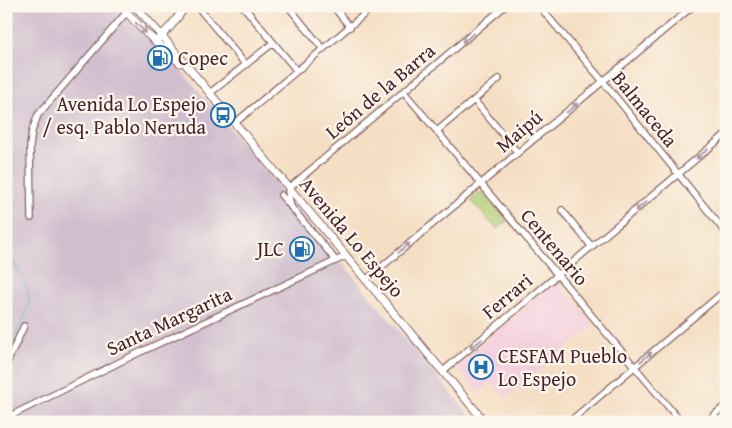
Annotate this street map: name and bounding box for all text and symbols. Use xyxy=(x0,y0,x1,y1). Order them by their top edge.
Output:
one-way arrow xyxy=(134,22,147,34)
one-way arrow xyxy=(462,32,475,43)
street label: León de la Barra xyxy=(318,36,441,145)
place label: Copec xyxy=(178,43,228,72)
fuel station icon: Copec xyxy=(147,45,173,71)
street label: Balmaceda xyxy=(606,64,686,153)
place label: Avenida Lo Espejo / esq. Pablo Neruda xyxy=(43,89,207,141)
bus stop icon: Avenida Lo Espejo / esq. Pablo Neruda xyxy=(210,102,236,128)
street label: Maipú xyxy=(489,102,548,159)
one-way arrow xyxy=(565,102,578,113)
one-way arrow xyxy=(696,149,709,160)
street label: Avenida Lo Espejo xyxy=(293,170,412,303)
one-way arrow xyxy=(635,200,648,211)
street label: Centenario xyxy=(514,202,596,292)
place label: JLC xyxy=(254,234,284,263)
fuel station icon: JLC xyxy=(289,236,315,262)
one-way arrow xyxy=(398,242,411,254)
street label: Ferrari xyxy=(475,266,538,325)
street label: Santa Margarita xyxy=(101,279,237,362)
one-way arrow xyxy=(470,338,483,349)
place label: CESFAM Pueblo Lo Espejo xyxy=(498,341,627,393)
one-way arrow xyxy=(639,351,652,362)
hospital icon: CESFAM Pueblo Lo Espejo xyxy=(468,354,494,380)

